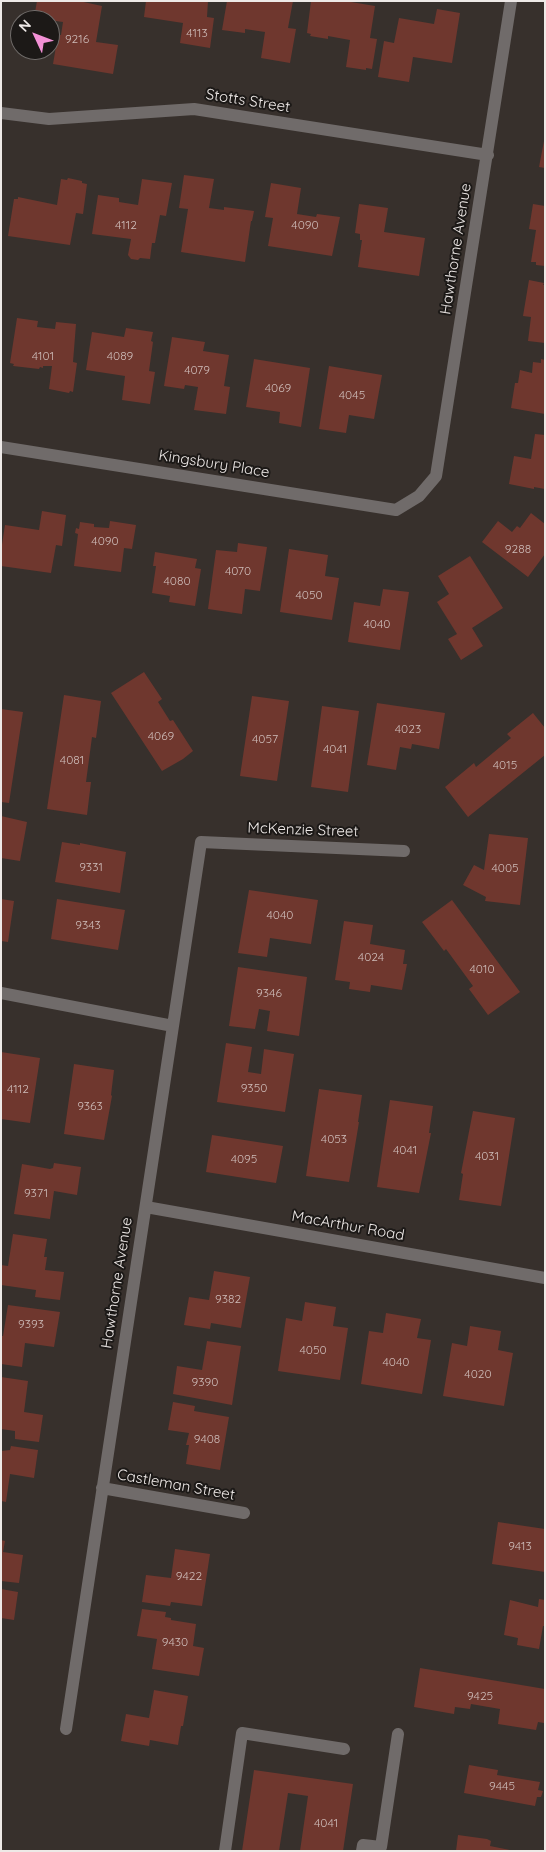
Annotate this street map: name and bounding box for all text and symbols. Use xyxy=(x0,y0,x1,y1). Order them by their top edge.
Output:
north arrow xyxy=(10,10,60,60)
text: N xyxy=(15,16,35,35)
house number: 4113 xyxy=(186,26,208,40)
house number: 9216 xyxy=(65,32,89,46)
street label: Stotts Street xyxy=(205,85,291,117)
street label: Hawthorne Avenue xyxy=(437,182,475,316)
house number: 4112 xyxy=(115,218,137,232)
house number: 4090 xyxy=(291,218,319,232)
house number: 4101 xyxy=(32,349,54,363)
house number: 4089 xyxy=(107,349,133,363)
house number: 4079 xyxy=(184,363,210,377)
house number: 4069 xyxy=(265,381,291,395)
house number: 4045 xyxy=(339,388,365,402)
street label: Kingsbury Place xyxy=(157,446,271,482)
house number: 4090 xyxy=(91,534,119,548)
house number: 9288 xyxy=(505,542,531,556)
house number: 4070 xyxy=(225,564,251,578)
house number: 4080 xyxy=(163,574,191,588)
house number: 4050 xyxy=(295,588,323,602)
house number: 4040 xyxy=(364,617,390,631)
house number: 4023 xyxy=(395,722,421,736)
house number: 4069 xyxy=(148,729,174,743)
house number: 4057 xyxy=(252,732,278,746)
house number: 4041 xyxy=(323,742,347,756)
house number: 4081 xyxy=(60,753,84,767)
house number: 4015 xyxy=(493,758,517,772)
street label: McKenzie Street xyxy=(247,819,359,841)
house number: 9331 xyxy=(79,860,103,874)
house number: 4005 xyxy=(491,861,519,875)
house number: 4040 xyxy=(267,908,293,922)
house number: 9343 xyxy=(75,918,101,932)
house number: 4024 xyxy=(358,950,384,964)
house number: 4010 xyxy=(469,962,495,976)
house number: 9346 xyxy=(256,986,282,1000)
house number: 9350 xyxy=(241,1081,267,1095)
house number: 4112 xyxy=(7,1082,29,1096)
house number: 9363 xyxy=(77,1099,103,1113)
house number: 4053 xyxy=(321,1132,347,1146)
house number: 4041 xyxy=(393,1143,417,1157)
house number: 4031 xyxy=(475,1149,499,1163)
house number: 4095 xyxy=(231,1152,257,1166)
house number: 9371 xyxy=(24,1186,48,1200)
street label: MacArthur Road xyxy=(290,1207,406,1245)
street label: Hawthorne Avenue xyxy=(98,1216,136,1350)
house number: 9382 xyxy=(215,1292,241,1306)
house number: 9393 xyxy=(18,1317,44,1331)
house number: 4050 xyxy=(299,1343,327,1357)
house number: 4040 xyxy=(383,1355,409,1369)
house number: 4020 xyxy=(464,1367,492,1381)
house number: 9390 xyxy=(192,1375,218,1389)
house number: 9408 xyxy=(194,1432,220,1446)
street label: Castleman Street xyxy=(116,1466,236,1504)
house number: 9413 xyxy=(508,1539,532,1553)
house number: 9422 xyxy=(176,1569,202,1583)
house number: 9430 xyxy=(162,1635,188,1649)
house number: 9425 xyxy=(467,1689,493,1703)
house number: 9445 xyxy=(489,1779,515,1793)
house number: 4041 xyxy=(314,1816,338,1830)

